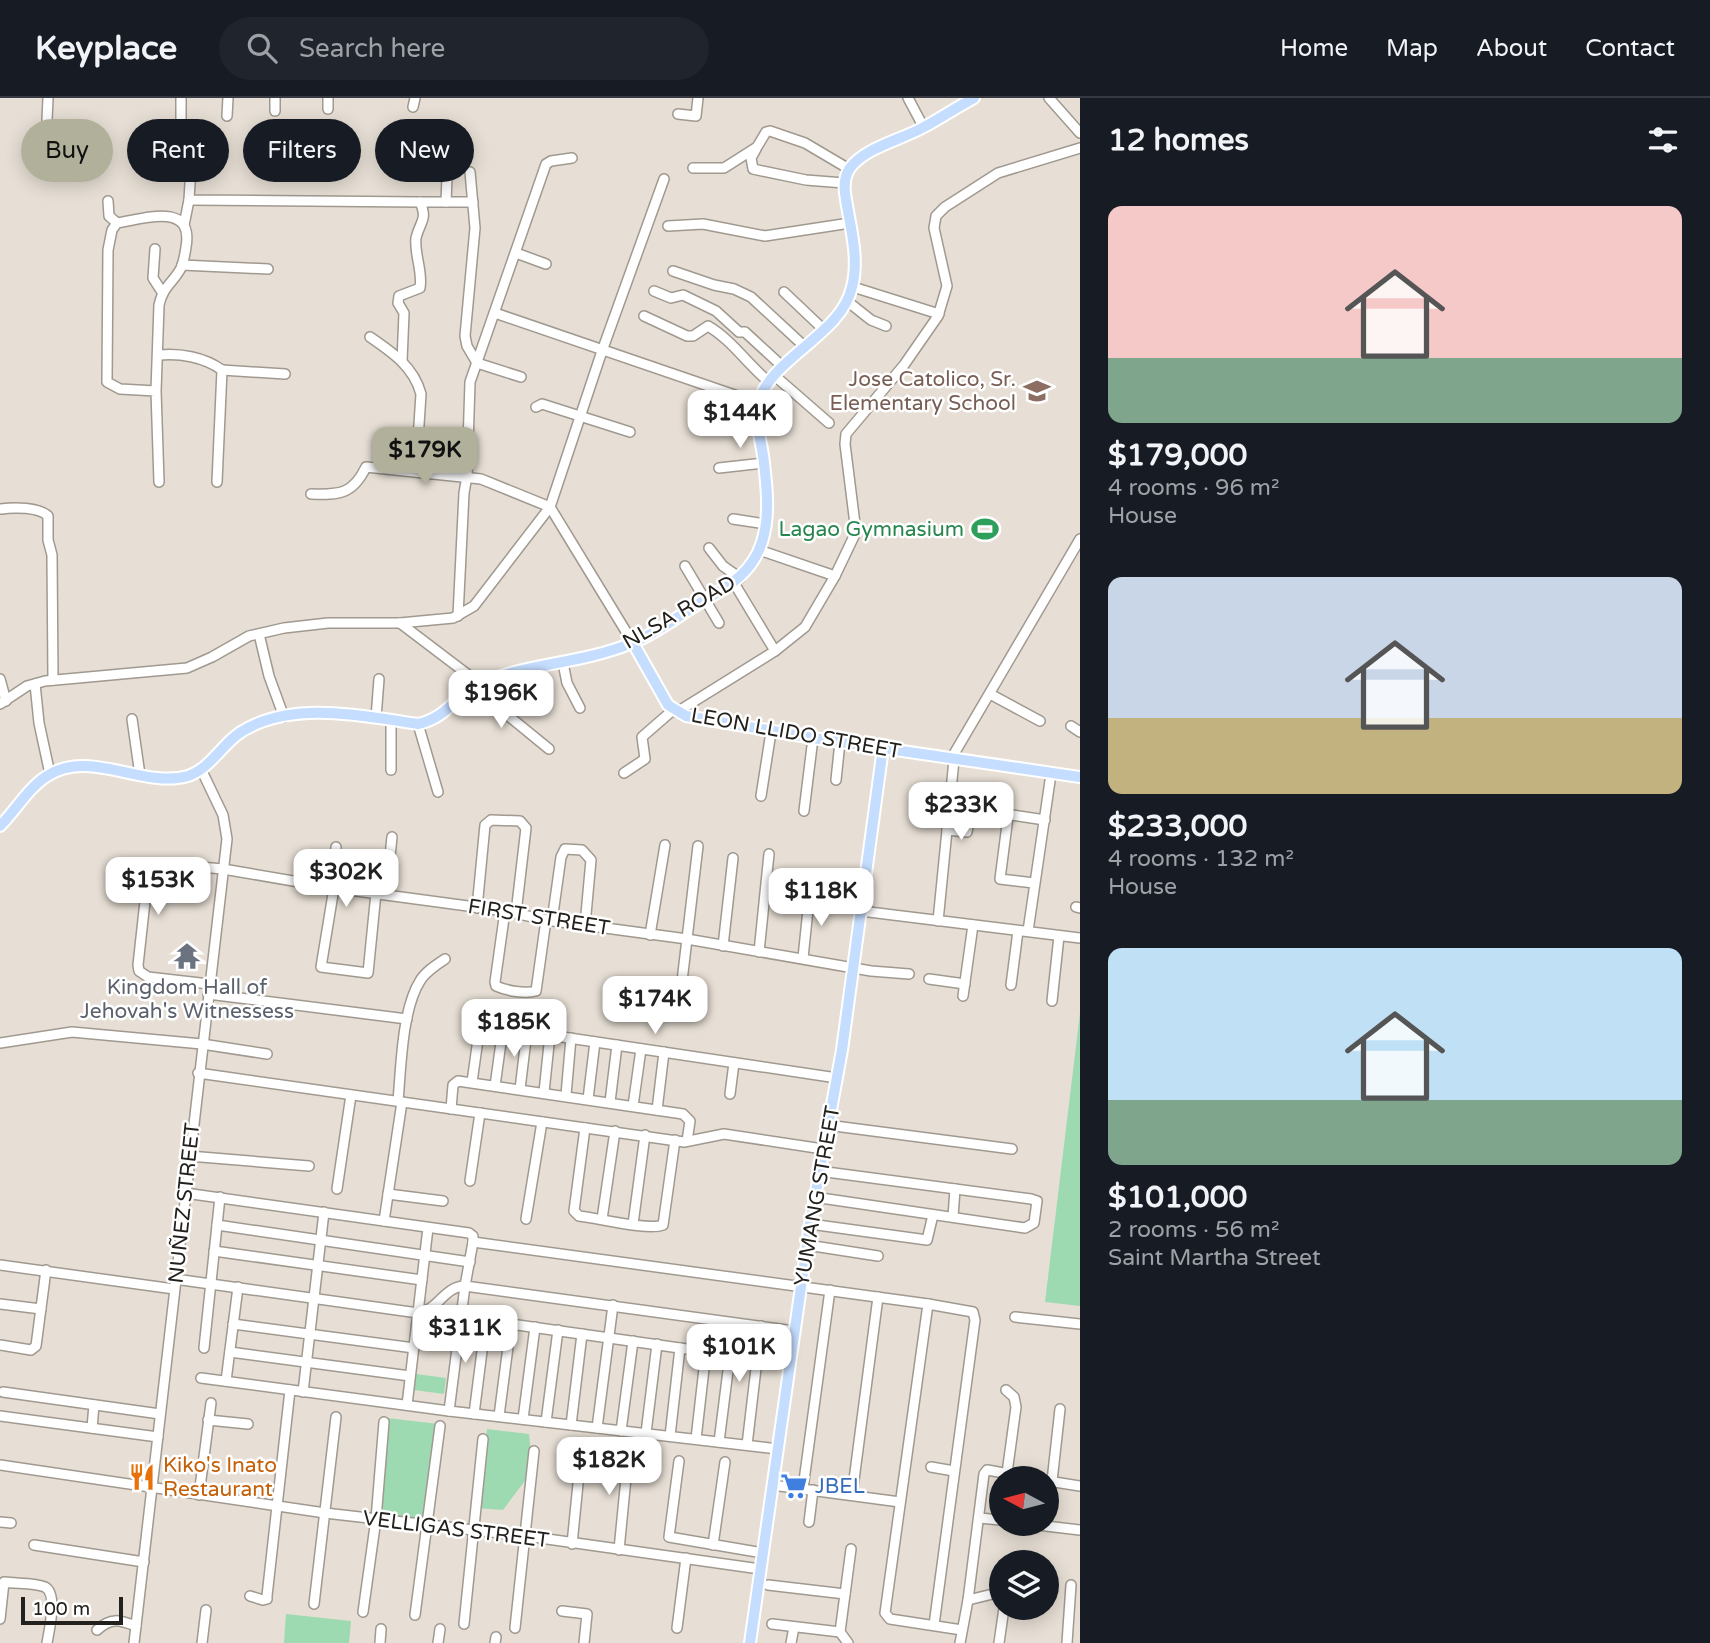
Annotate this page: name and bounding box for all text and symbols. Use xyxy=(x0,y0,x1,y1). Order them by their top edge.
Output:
search box xyxy=(219,17,709,80)
text: Keyplace xyxy=(35,29,177,68)
icon: search xyxy=(243,29,281,67)
text: Search here xyxy=(299,33,445,64)
text: Home xyxy=(1280,34,1348,63)
text: Map xyxy=(1386,34,1438,63)
text: About xyxy=(1476,34,1547,63)
text: Contact xyxy=(1585,34,1675,63)
chip: Buy xyxy=(21,119,113,182)
chip: Rent xyxy=(127,119,229,182)
chip: Filters xyxy=(243,119,361,182)
chip: New xyxy=(375,119,474,182)
icon: filters xyxy=(1644,121,1682,159)
text: 12 homes xyxy=(1108,122,1249,159)
icon: home xyxy=(1332,251,1458,377)
place label: Jose Catolico, Sr. Elementary School xyxy=(829,367,1016,416)
school or university icon: Jose Catolico, Sr. Elementary School xyxy=(1022,376,1052,406)
pin: $144K xyxy=(691,390,789,450)
text: $144K xyxy=(704,399,776,427)
pin: $179K xyxy=(376,428,474,487)
text: $179K xyxy=(389,436,461,464)
text: $179,000 xyxy=(1108,437,1247,474)
text: 4 rooms · 96 m² xyxy=(1108,474,1279,502)
text: House xyxy=(1108,502,1177,530)
sports icon: Lagao Gymnasium xyxy=(970,514,1000,544)
place label: Lagao Gymnasium xyxy=(778,517,964,542)
street label: NLSA ROAD xyxy=(618,570,740,655)
icon: home xyxy=(1332,622,1458,748)
pin: $196K xyxy=(452,670,550,730)
text: $196K xyxy=(465,679,537,707)
street label: LEON LLIDO STREET xyxy=(689,703,903,764)
pin: $233K xyxy=(912,782,1010,842)
text: $233K xyxy=(925,791,997,819)
text: $233,000 xyxy=(1108,808,1247,845)
text: 4 rooms · 132 m² xyxy=(1108,845,1294,873)
pin: $302K xyxy=(297,850,395,909)
pin: $153K xyxy=(109,858,207,917)
text: $302K xyxy=(310,858,382,886)
text: $153K xyxy=(122,866,194,894)
pin: $118K xyxy=(772,868,870,928)
text: House xyxy=(1108,873,1177,901)
text: $118K xyxy=(785,877,857,905)
street label: FIRST STREET xyxy=(466,894,612,941)
temple icon: Kingdom Hall of Jehovah's Witnessess xyxy=(172,941,202,971)
place label: Kingdom Hall of Jehovah's Witnessess xyxy=(80,975,294,1024)
pin: $174K xyxy=(606,976,704,1036)
text: $174K xyxy=(619,985,691,1013)
icon: home xyxy=(1332,993,1458,1119)
pin: $185K xyxy=(465,1000,563,1059)
text: $185K xyxy=(478,1008,550,1036)
street label: YUMANG STREET xyxy=(789,1104,846,1288)
street label: NUÑEZ STREET xyxy=(164,1121,205,1285)
text: $101,000 xyxy=(1108,1179,1247,1216)
text: 2 rooms · 56 m² xyxy=(1108,1216,1279,1244)
text: Saint Martha Street xyxy=(1108,1244,1321,1272)
pin: $311K xyxy=(416,1306,514,1365)
text: $311K xyxy=(429,1314,501,1342)
pin: $101K xyxy=(690,1324,788,1384)
text: $101K xyxy=(703,1333,775,1361)
pin: $182K xyxy=(560,1438,658,1497)
text: $182K xyxy=(573,1446,645,1474)
place label: Kiko's Inato Restaurant xyxy=(163,1453,277,1502)
restaurant icon: Kiko's Inato Restaurant xyxy=(127,1462,157,1492)
north arrow xyxy=(989,1466,1059,1536)
map controls xyxy=(989,1466,1059,1620)
supermarket icon: JBEL xyxy=(779,1471,809,1501)
place label: JBEL xyxy=(815,1474,865,1499)
street label: VELLIGAS STREET xyxy=(361,1506,551,1553)
button: layers xyxy=(989,1550,1059,1620)
scale bar xyxy=(21,1594,122,1626)
text: 100 m xyxy=(32,1598,90,1620)

